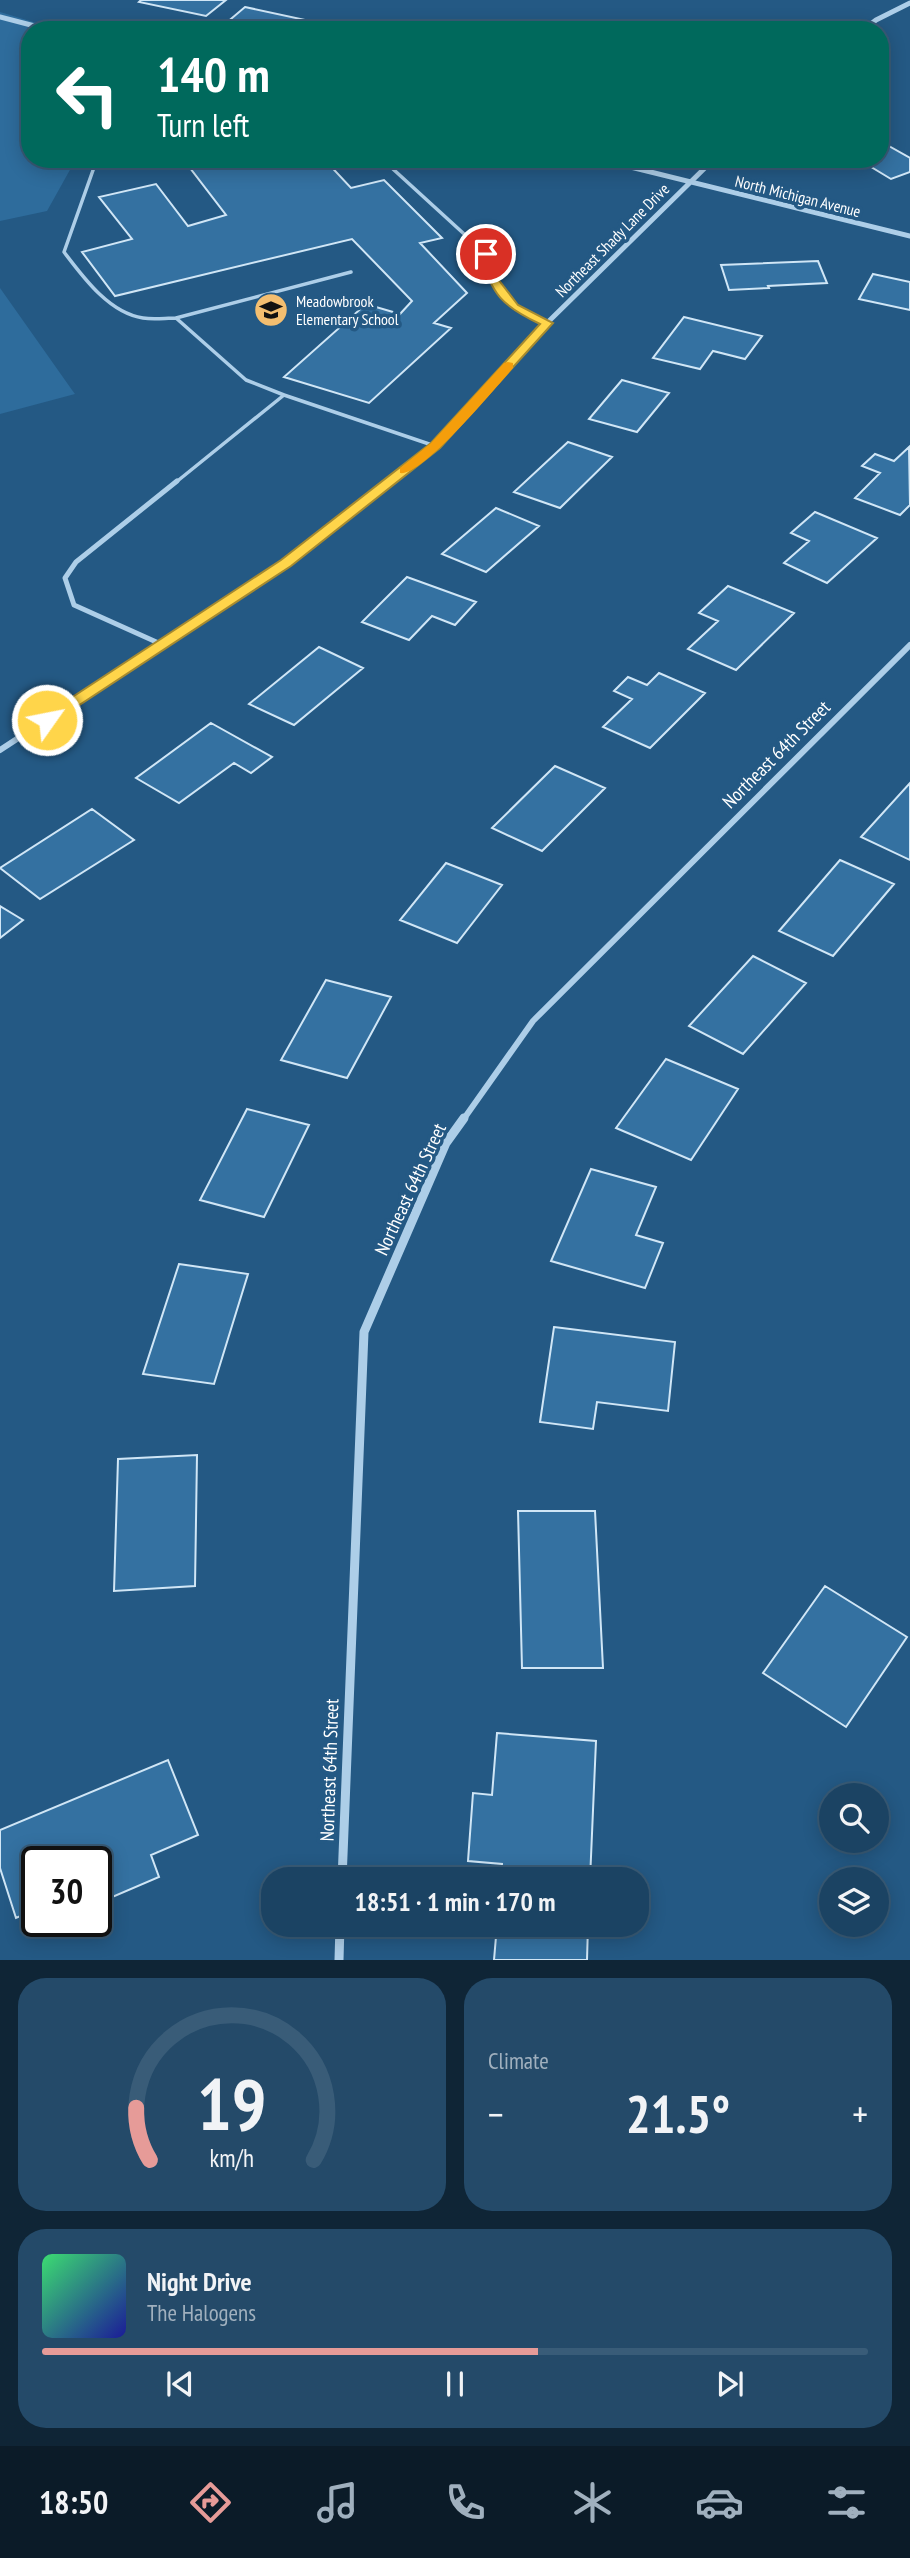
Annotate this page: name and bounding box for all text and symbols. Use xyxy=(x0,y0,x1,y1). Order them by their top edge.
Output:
text: 140 m xyxy=(157,42,270,106)
icon: left xyxy=(42,49,133,140)
text: Turn left xyxy=(157,104,249,146)
street label: North Michigan Avenue xyxy=(733,171,863,221)
street label: Northeast Shady Lane Drive xyxy=(551,179,673,301)
pin xyxy=(456,224,516,284)
icon: arrive xyxy=(467,235,505,273)
school or university icon: Meadowbrook Elementary School xyxy=(252,291,290,329)
place label: Meadowbrook Elementary School xyxy=(296,291,399,329)
position arrow xyxy=(10,683,84,757)
street label: Northeast 64th Street xyxy=(717,694,836,813)
street label: Northeast 64th Street xyxy=(369,1118,451,1259)
street label: Northeast 64th Street xyxy=(315,1697,344,1842)
map controls xyxy=(819,1783,889,1937)
button: search xyxy=(819,1783,889,1853)
speed limit sign: 30 xyxy=(21,1846,112,1937)
button: layers xyxy=(819,1867,889,1937)
text: 18:51 · 1 min · 170 m xyxy=(355,1885,555,1918)
text: Climate xyxy=(488,2046,549,2075)
text: 19 xyxy=(197,2057,267,2151)
text: 21.5° xyxy=(626,2080,730,2147)
text: − xyxy=(488,2089,504,2138)
text: + xyxy=(852,2089,868,2138)
text: km/h xyxy=(210,2142,254,2174)
text: Night Drive xyxy=(147,2265,252,2298)
text: The Halogens xyxy=(147,2298,256,2327)
icon: previous xyxy=(161,2365,199,2403)
icon: pause xyxy=(436,2365,474,2403)
icon: next xyxy=(711,2365,749,2403)
icon: directions xyxy=(186,2478,235,2527)
icon: music xyxy=(313,2478,362,2527)
icon: phone xyxy=(441,2478,490,2527)
icon: climate xyxy=(568,2478,617,2527)
icon: car xyxy=(695,2478,744,2527)
icon: filters xyxy=(822,2478,871,2527)
text: 18:50 xyxy=(39,2481,108,2523)

